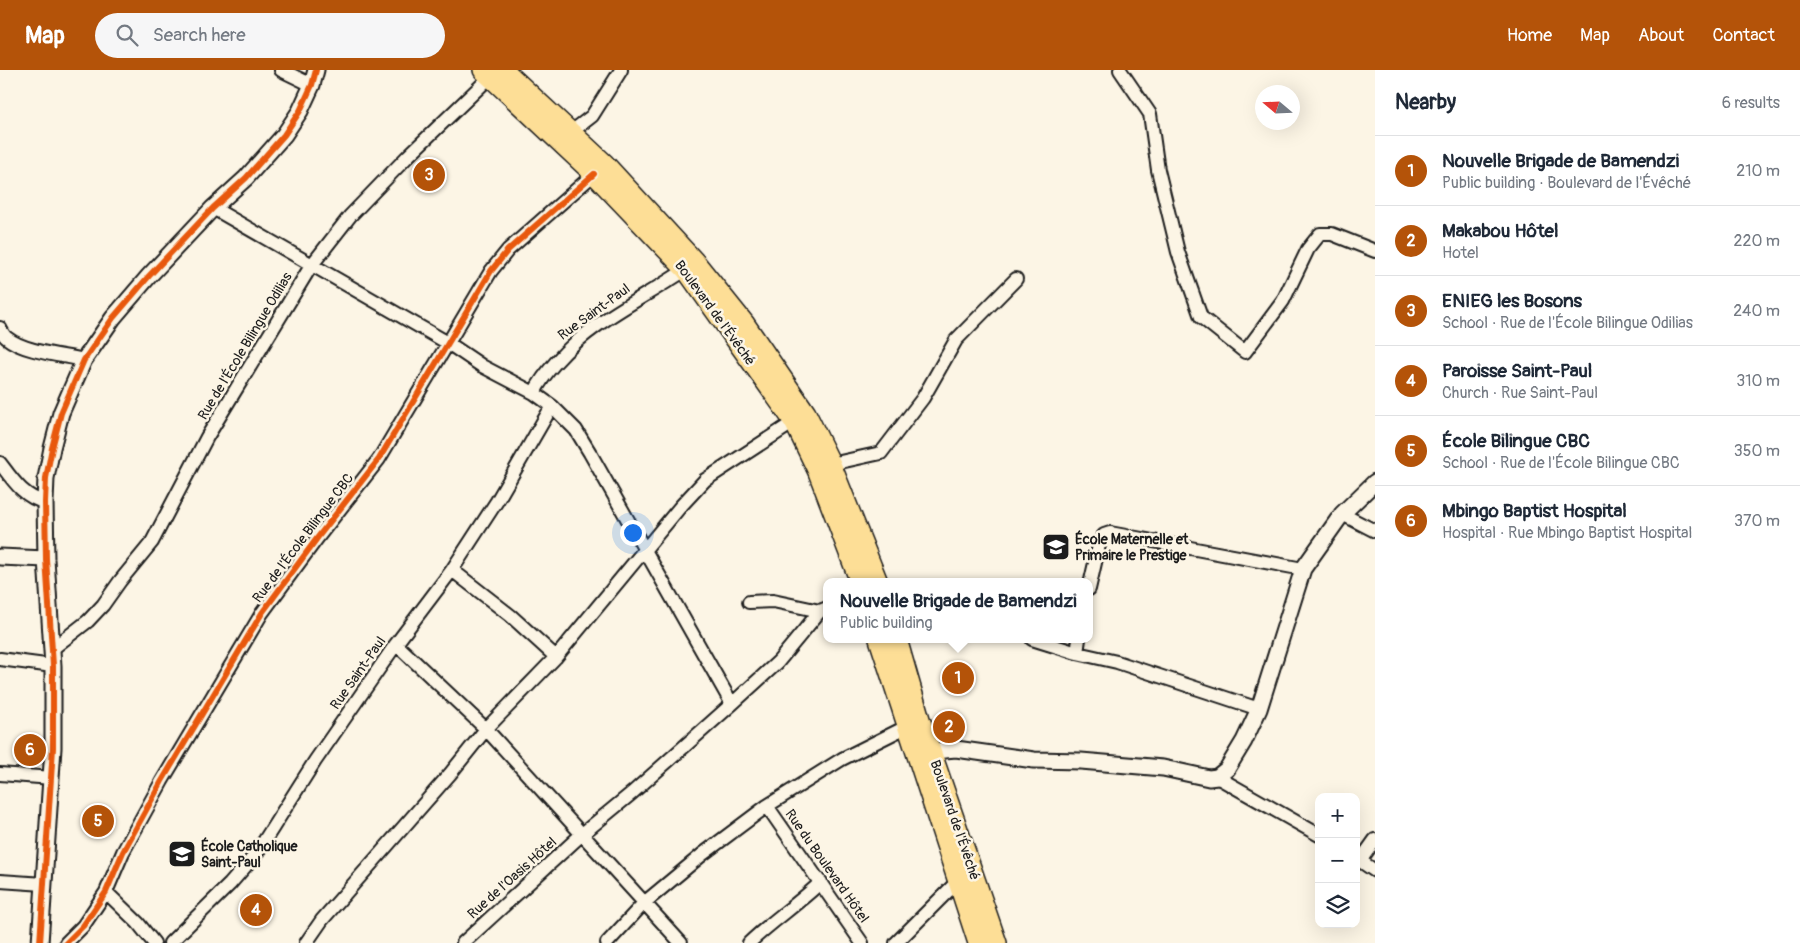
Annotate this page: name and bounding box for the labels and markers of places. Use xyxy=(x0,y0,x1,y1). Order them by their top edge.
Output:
pin: 3 xyxy=(413,156,445,194)
place label: École Maternelle et Primaire le Prestige xyxy=(1075,530,1189,564)
school or university icon: École Maternelle et Primaire le Prestige xyxy=(1041,532,1071,562)
pin: 1 xyxy=(942,659,974,697)
pin: 2 xyxy=(933,708,965,746)
pin: 6 xyxy=(14,731,46,769)
pin: 5 xyxy=(82,802,114,840)
place label: École Catholique Saint-Paul xyxy=(201,837,299,871)
school or university icon: École Catholique Saint-Paul xyxy=(167,839,197,869)
pin: 4 xyxy=(240,891,272,929)

